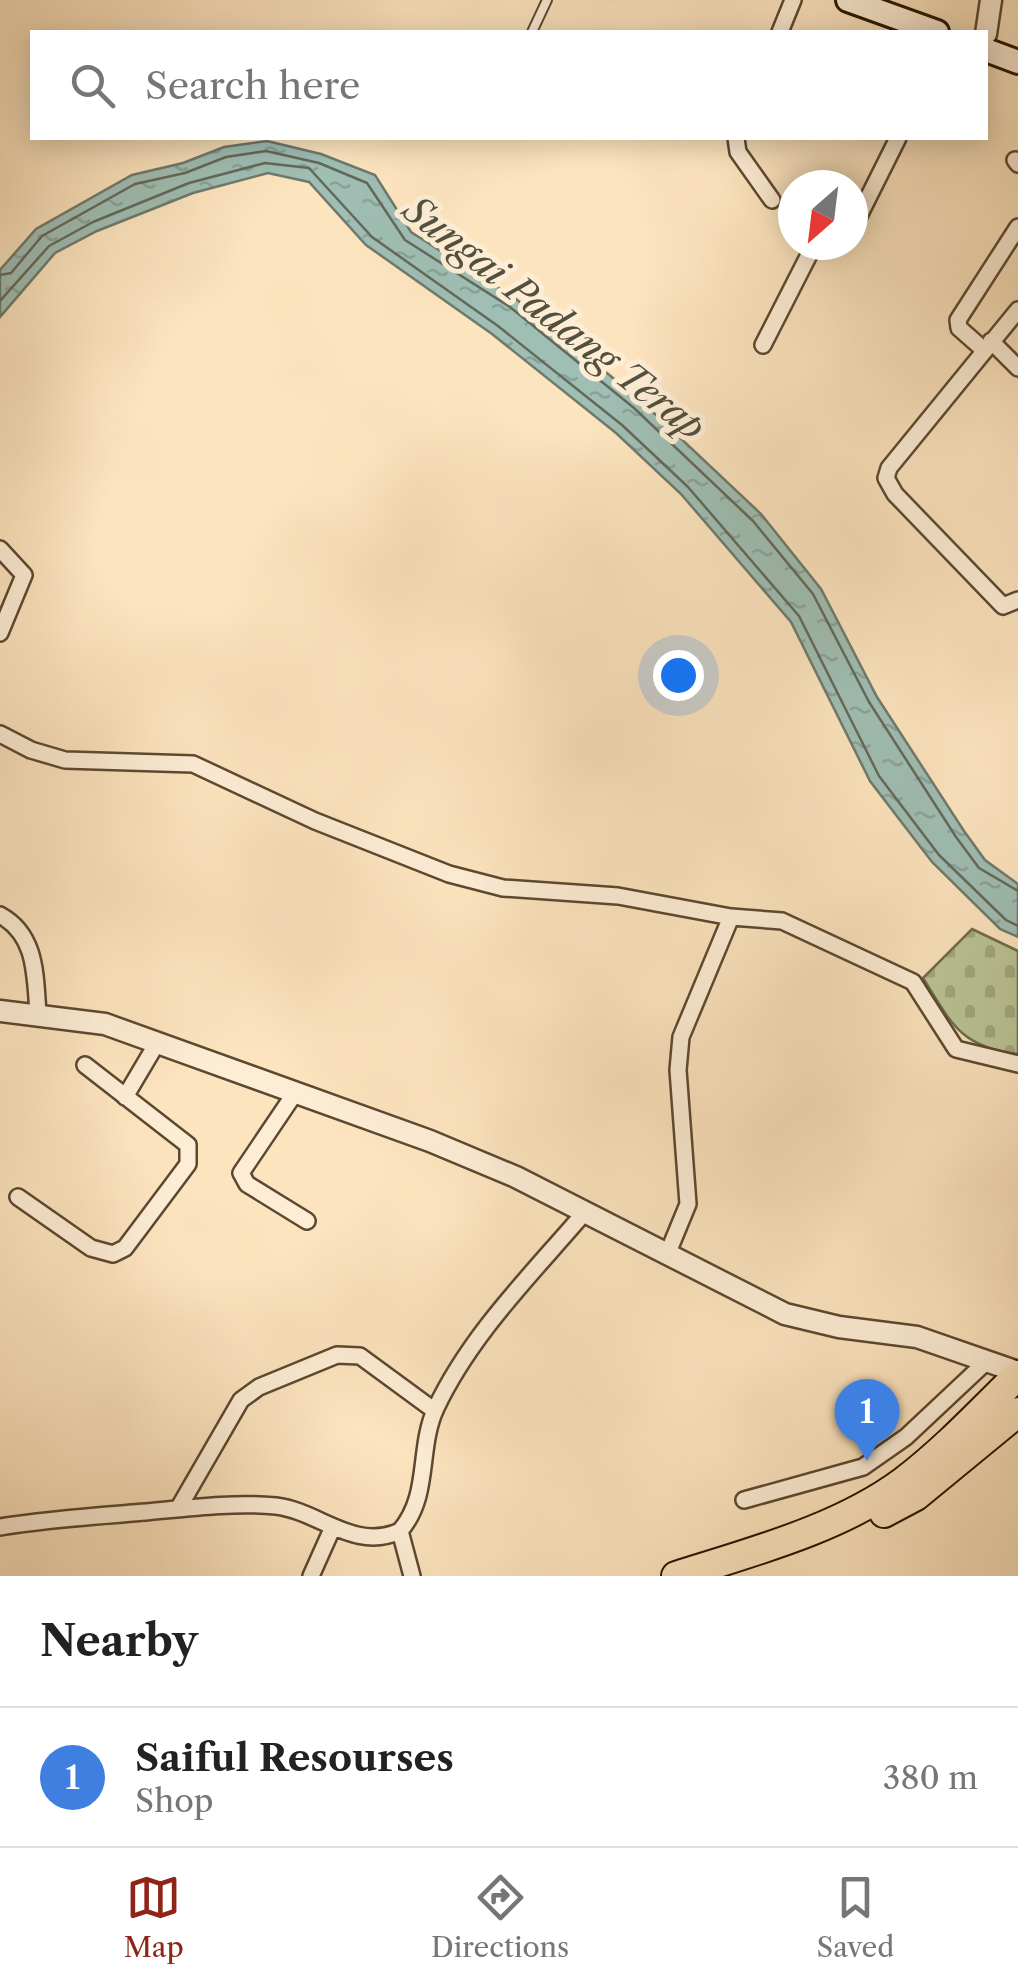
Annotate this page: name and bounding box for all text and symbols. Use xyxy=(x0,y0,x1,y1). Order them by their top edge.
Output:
search box xyxy=(30,30,988,140)
icon: search xyxy=(65,58,120,113)
text: Search here xyxy=(145,62,360,109)
north arrow xyxy=(778,170,868,260)
water label: Sungai Padang Terap xyxy=(393,184,715,450)
your location xyxy=(653,650,704,701)
pin: 1 xyxy=(834,1378,900,1461)
text: Nearby xyxy=(40,1615,198,1667)
text: Saiful Resourses xyxy=(135,1734,454,1781)
text: 1 xyxy=(65,1758,80,1797)
text: 380 m xyxy=(883,1758,978,1797)
text: Shop xyxy=(135,1781,214,1820)
tab: Map xyxy=(124,1870,184,1964)
tab: Directions xyxy=(431,1870,569,1964)
tab: Saved xyxy=(817,1870,894,1964)

